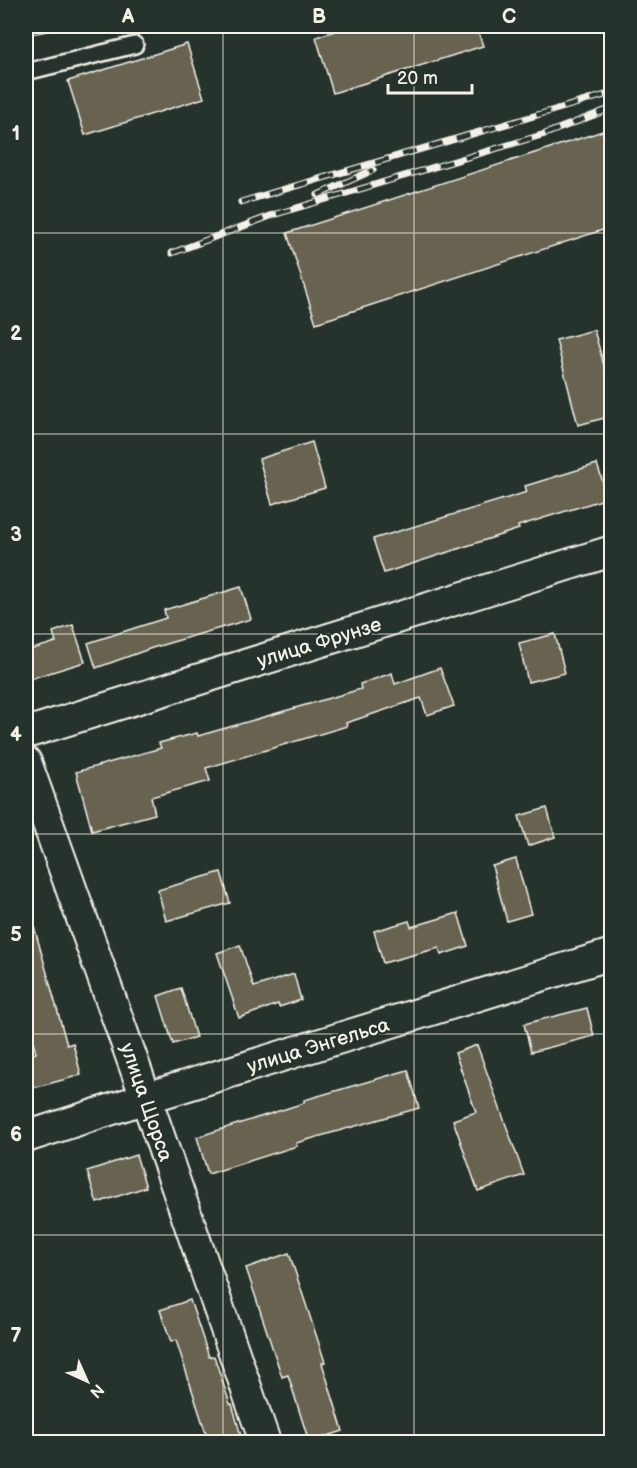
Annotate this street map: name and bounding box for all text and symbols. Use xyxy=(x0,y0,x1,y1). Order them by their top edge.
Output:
text: A xyxy=(121,5,135,29)
text: B xyxy=(312,5,326,29)
text: C xyxy=(502,5,516,29)
scale bar xyxy=(388,57,472,95)
text: 20 m xyxy=(397,68,438,89)
text: 1 xyxy=(12,122,20,146)
text: 2 xyxy=(10,322,22,346)
text: 3 xyxy=(10,523,22,547)
street label: улица Фрунзе xyxy=(254,613,384,673)
text: 4 xyxy=(10,723,22,747)
text: 5 xyxy=(10,923,22,947)
street label: улица Энгельса xyxy=(244,1013,392,1079)
street label: улица Щорса xyxy=(115,1040,178,1165)
text: 6 xyxy=(10,1123,22,1147)
text: 7 xyxy=(10,1324,22,1348)
north arrow xyxy=(57,1351,117,1411)
text: N xyxy=(86,1380,108,1402)

